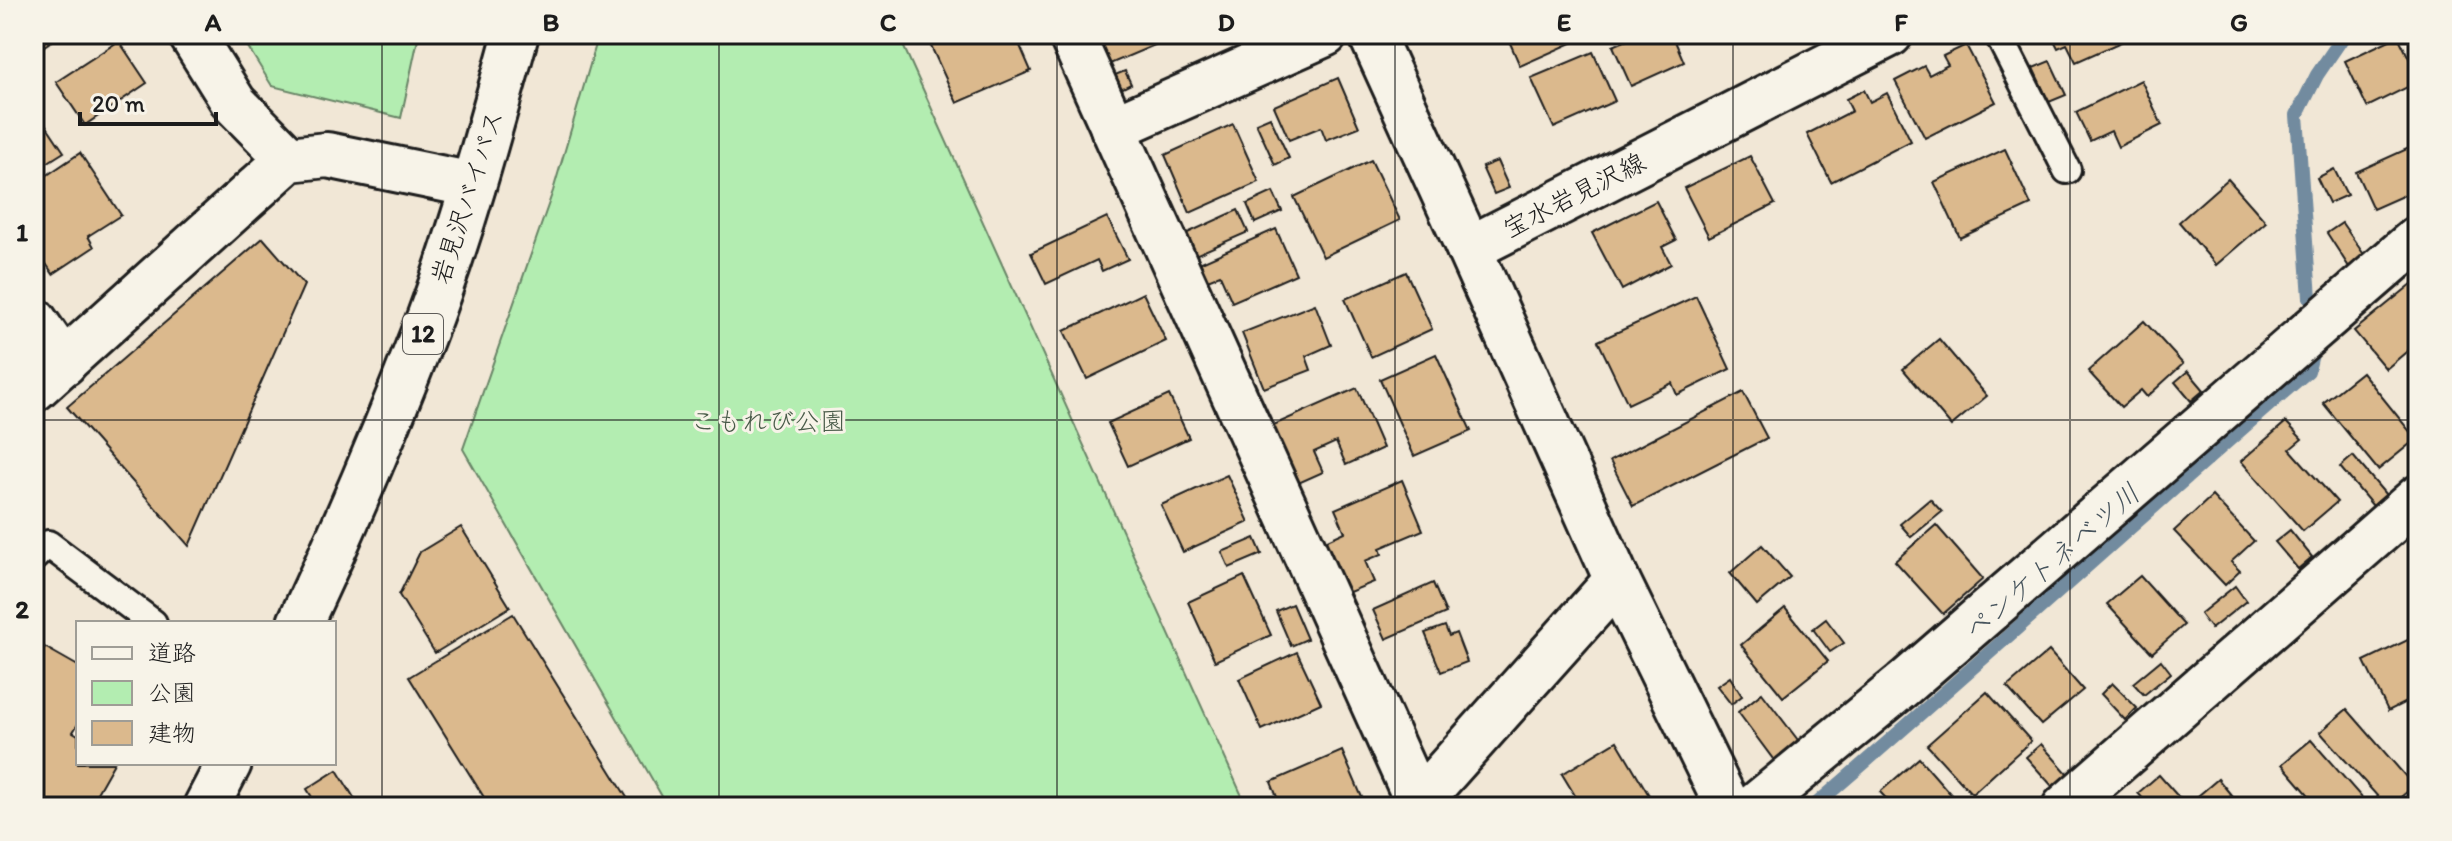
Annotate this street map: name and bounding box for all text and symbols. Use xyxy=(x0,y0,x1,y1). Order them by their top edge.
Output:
text: A xyxy=(204,6,222,38)
text: B xyxy=(543,6,560,38)
text: C xyxy=(880,6,897,38)
text: D xyxy=(1217,6,1235,38)
text: E xyxy=(1557,6,1571,38)
text: F xyxy=(1894,6,1908,38)
text: G xyxy=(2230,6,2248,38)
scale bar xyxy=(80,76,216,126)
text: 20 m xyxy=(92,89,145,118)
street label: 岩見沢バイパス xyxy=(424,106,510,288)
street label: 宝水岩見沢線 xyxy=(1497,145,1651,245)
text: 1 xyxy=(16,216,28,248)
road number: 12 xyxy=(403,314,443,354)
park label: こもれび公園 xyxy=(690,405,846,437)
water label: ペンケトネベツ川 xyxy=(1955,476,2147,648)
text: 2 xyxy=(15,593,29,625)
legend xyxy=(76,621,336,765)
text: 道路 xyxy=(148,638,196,667)
text: 公園 xyxy=(148,678,196,707)
text: 建物 xyxy=(148,718,196,747)

